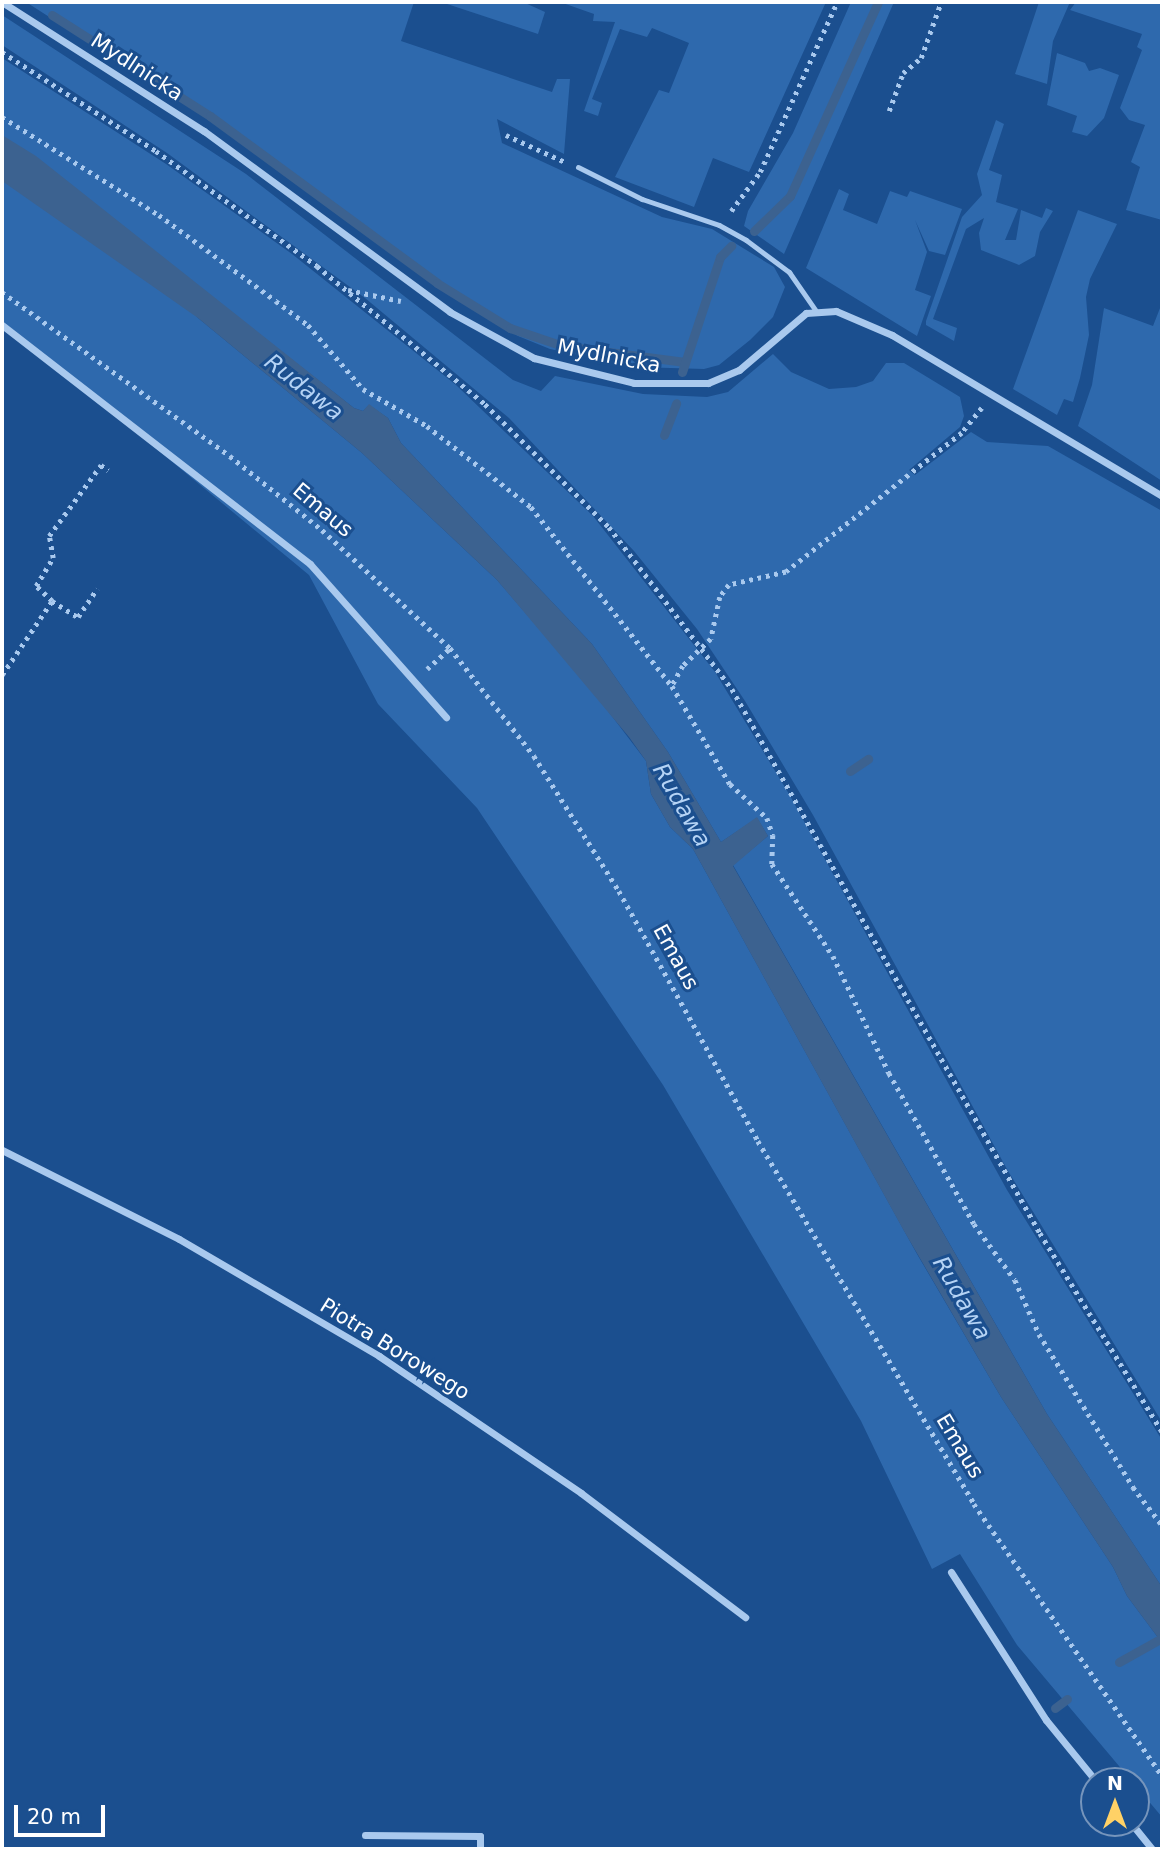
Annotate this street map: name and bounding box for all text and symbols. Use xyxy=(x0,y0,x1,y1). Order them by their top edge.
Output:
street label: Mydlnicka xyxy=(86,28,188,106)
street label: Mydlnicka xyxy=(555,334,663,378)
water label: Rudawa xyxy=(259,348,349,426)
street label: Emaus xyxy=(288,478,358,542)
water label: Rudawa xyxy=(647,758,717,852)
street label: Emaus xyxy=(648,920,704,994)
water label: Rudawa xyxy=(927,1251,997,1345)
street label: Piotra Borowego xyxy=(315,1293,475,1405)
street label: Emaus xyxy=(931,1409,989,1483)
north arrow xyxy=(1080,1767,1150,1837)
text: N xyxy=(1107,1772,1123,1794)
scale bar xyxy=(18,1792,108,1836)
text: 20 m xyxy=(27,1805,81,1829)

